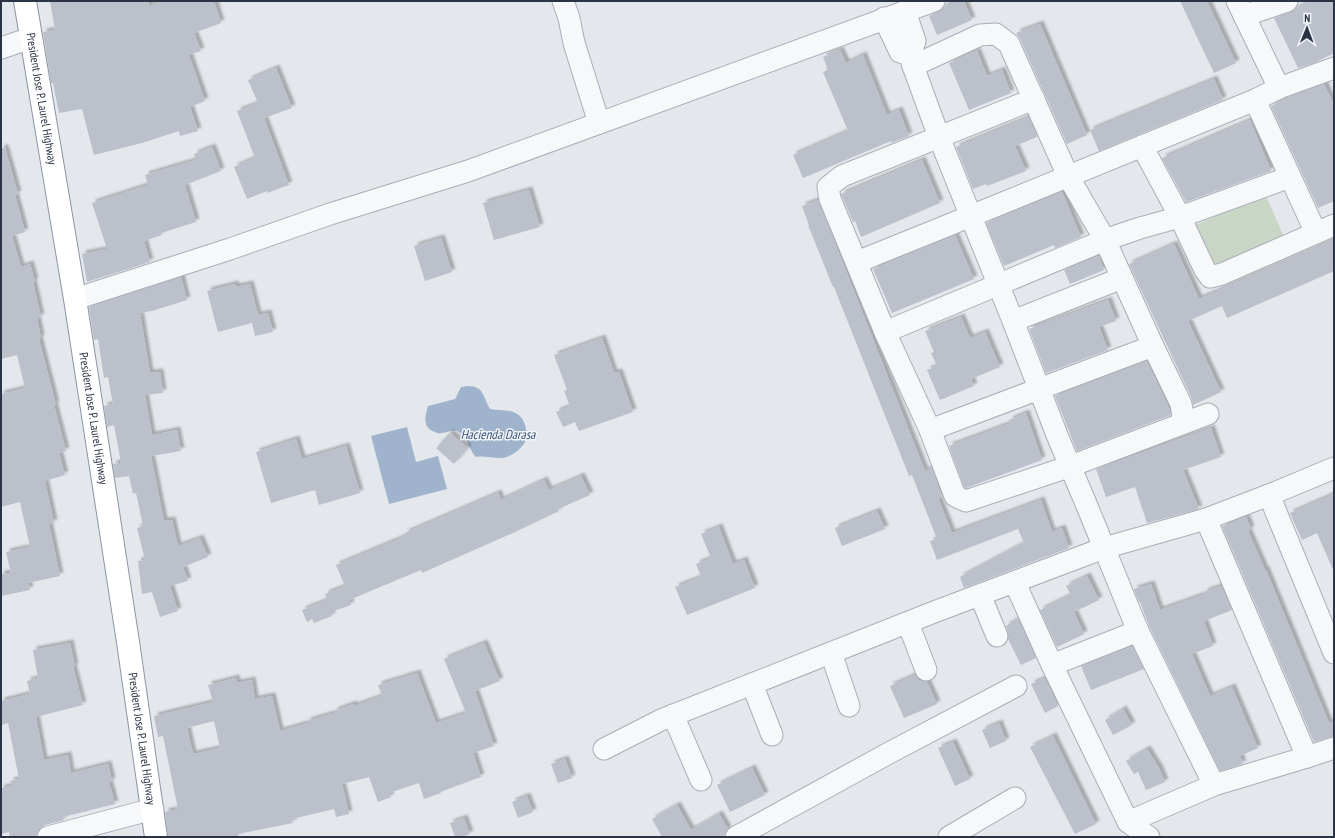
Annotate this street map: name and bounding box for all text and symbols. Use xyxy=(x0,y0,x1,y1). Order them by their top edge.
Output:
north arrow xyxy=(1287,8,1327,48)
text: N xyxy=(1304,11,1310,25)
street label: President Jose P. Laurel Highway xyxy=(23,31,60,166)
street label: President Jose P. Laurel Highway xyxy=(76,351,112,486)
water label: Hacienda Darasa xyxy=(461,426,536,443)
street label: President Jose P. Laurel Highway xyxy=(125,672,159,806)

